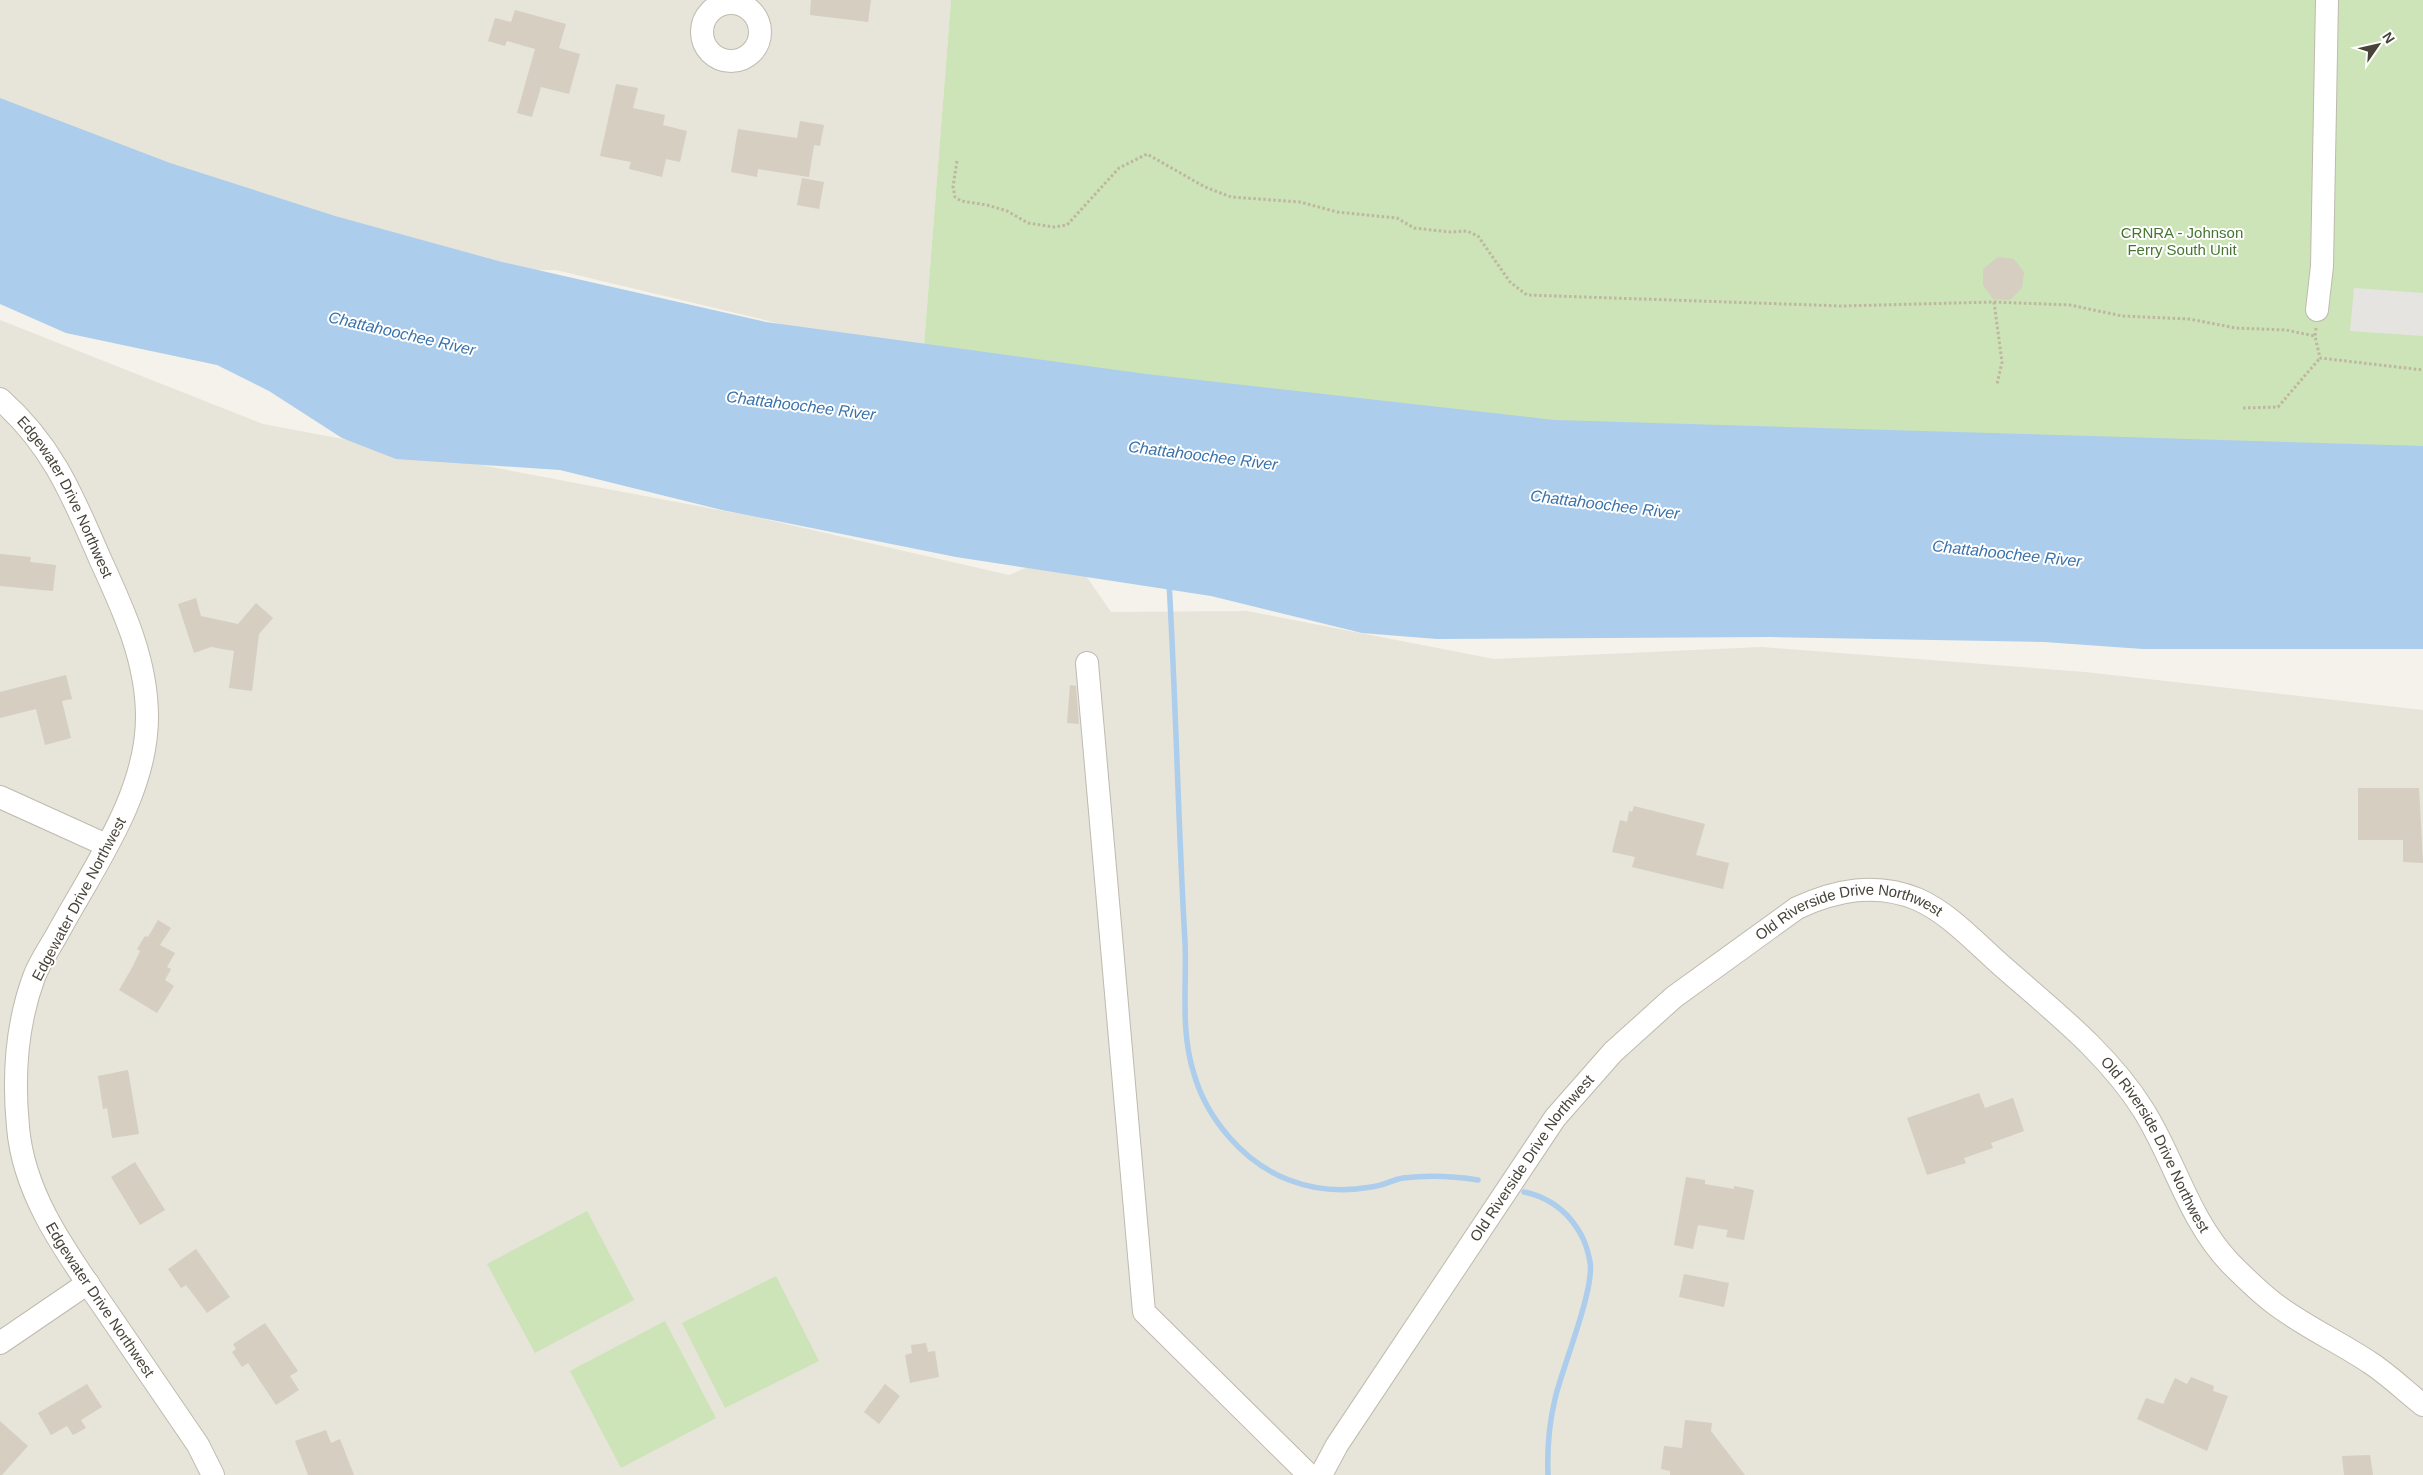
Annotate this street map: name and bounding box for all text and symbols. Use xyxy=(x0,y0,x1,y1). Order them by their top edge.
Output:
north arrow xyxy=(2353,20,2403,70)
text: N xyxy=(2379,29,2398,46)
park label: CRNRA - Johnson Ferry South Unit xyxy=(2121,224,2243,258)
water label: Chattahoochee River xyxy=(327,308,478,359)
water label: Chattahoochee River xyxy=(725,388,877,423)
street label: Edgewater Drive Northwest xyxy=(14,412,117,581)
water label: Chattahoochee River xyxy=(1127,438,1279,473)
water label: Chattahoochee River xyxy=(1529,487,1681,522)
water label: Chattahoochee River xyxy=(1931,537,2083,570)
street label: Edgewater Drive Northwest xyxy=(28,813,129,983)
street label: Old Riverside Drive Northwest xyxy=(1752,881,1947,943)
street label: Old Riverside Drive Northwest xyxy=(2098,1053,2214,1236)
street label: Old Riverside Drive Northwest xyxy=(1466,1070,1598,1244)
street label: Edgewater Drive Northwest xyxy=(43,1219,159,1381)

